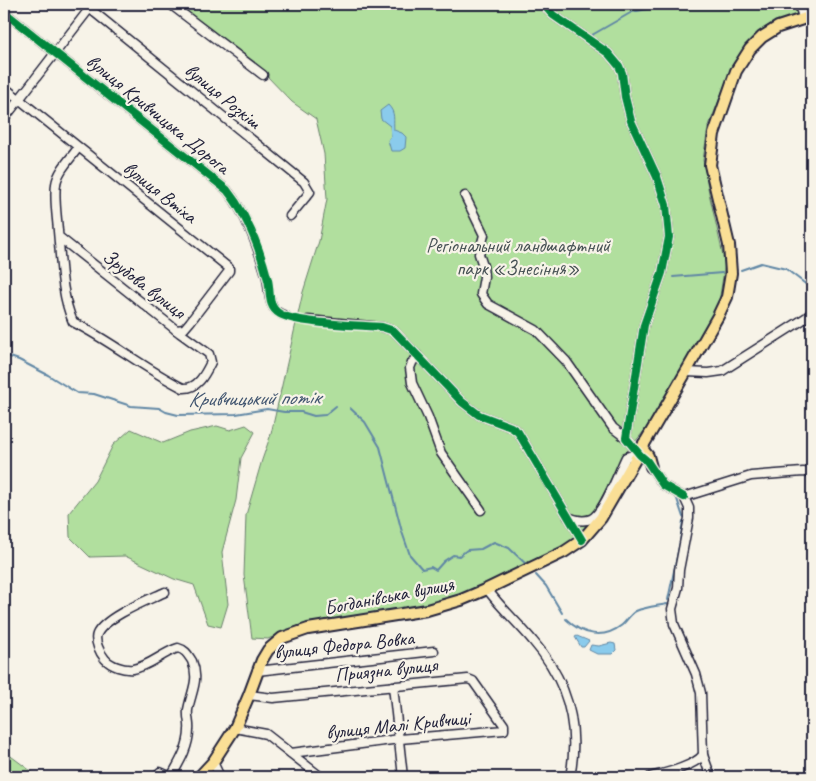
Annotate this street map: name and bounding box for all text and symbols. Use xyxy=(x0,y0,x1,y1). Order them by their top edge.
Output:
street label: вулиця Кривчицька Дорога xyxy=(81,49,236,181)
street label: вулиця Розкіш xyxy=(179,58,267,136)
street label: вулиця Втіха xyxy=(118,155,203,229)
park label: Регіональний ландшафтний парк «Знесіння» xyxy=(426,233,612,281)
street label: Зрубова вулиця xyxy=(97,244,192,326)
water label: Кривчицький потік xyxy=(188,384,324,412)
street label: Богданівська вулиця xyxy=(322,571,456,621)
street label: вулиця Федора Вовка xyxy=(273,625,417,665)
street label: Приязна вулиця xyxy=(334,652,441,688)
street label: вулиця Малі Кривчиці xyxy=(325,705,473,745)

